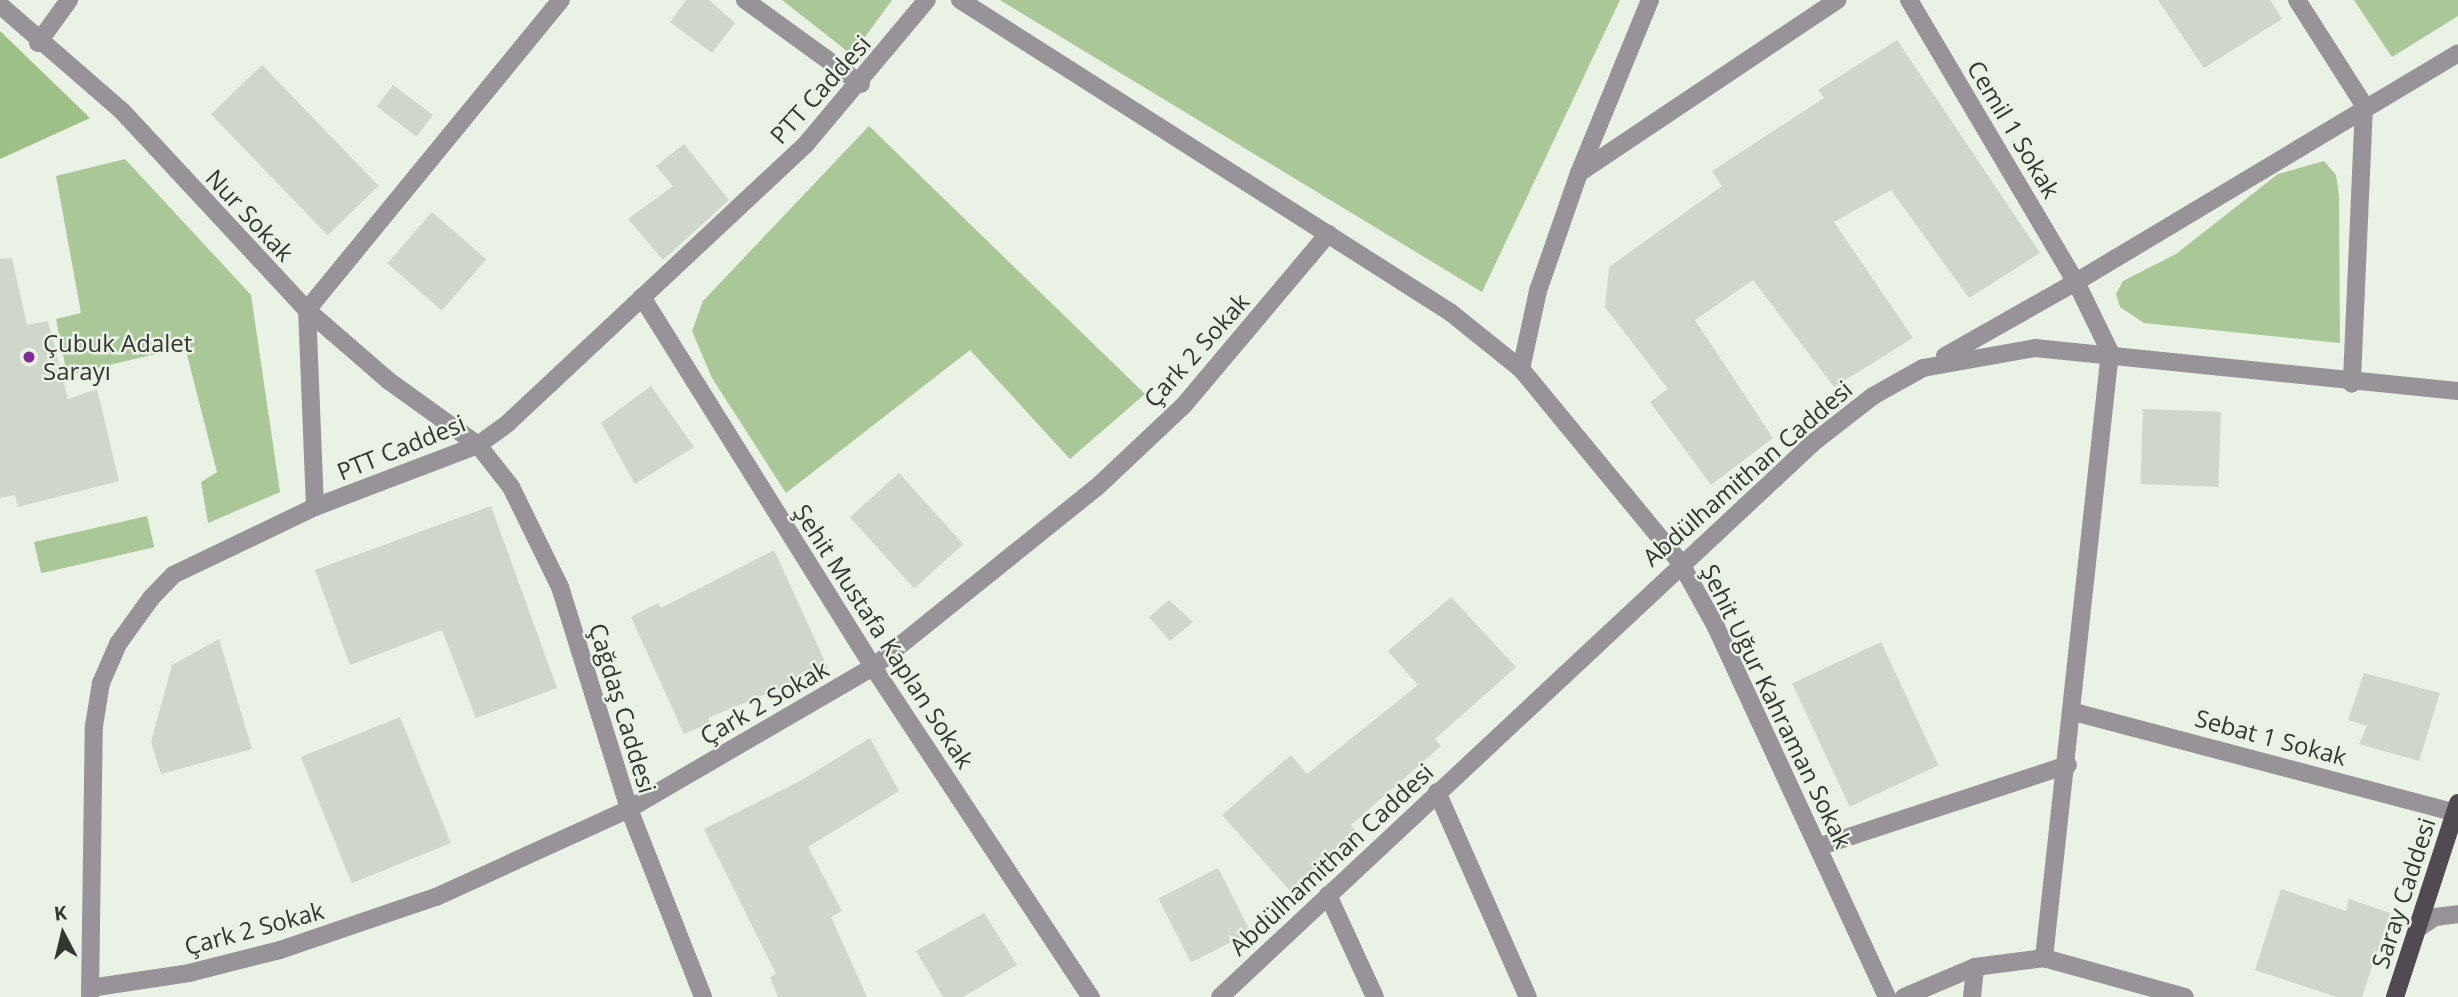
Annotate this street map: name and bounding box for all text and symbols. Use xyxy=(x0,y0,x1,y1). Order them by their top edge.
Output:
street label: PTT Caddesi xyxy=(764,29,876,149)
street label: Cemil 1 Sokak xyxy=(1962,55,2066,203)
street label: Nur Sokak xyxy=(200,163,300,267)
street label: Çark 2 Sokak xyxy=(1137,287,1255,413)
place label: Çubuk Adalet Sarayı xyxy=(43,329,192,385)
marker: Çubuk Adalet Sarayı xyxy=(21,349,37,365)
street label: Abdülhamithan Caddesi xyxy=(1636,374,1858,572)
street label: PTT Caddesi xyxy=(333,408,469,486)
street label: Şehit Mustafa Kaplan Sokak xyxy=(788,499,980,773)
street label: Şehit Uğur Kahraman Sokak xyxy=(1696,559,1858,853)
street label: Çağdaş Caddesi xyxy=(584,620,662,796)
street label: Çark 2 Sokak xyxy=(695,654,833,750)
street label: Sebat 1 Sokak xyxy=(2192,703,2350,771)
street label: Abdülhamithan Caddesi xyxy=(1223,757,1439,961)
street label: Saray Caddesi xyxy=(2365,814,2441,972)
street label: Çark 2 Sokak xyxy=(181,896,327,960)
north arrow xyxy=(28,899,98,969)
text: K xyxy=(53,899,68,927)

